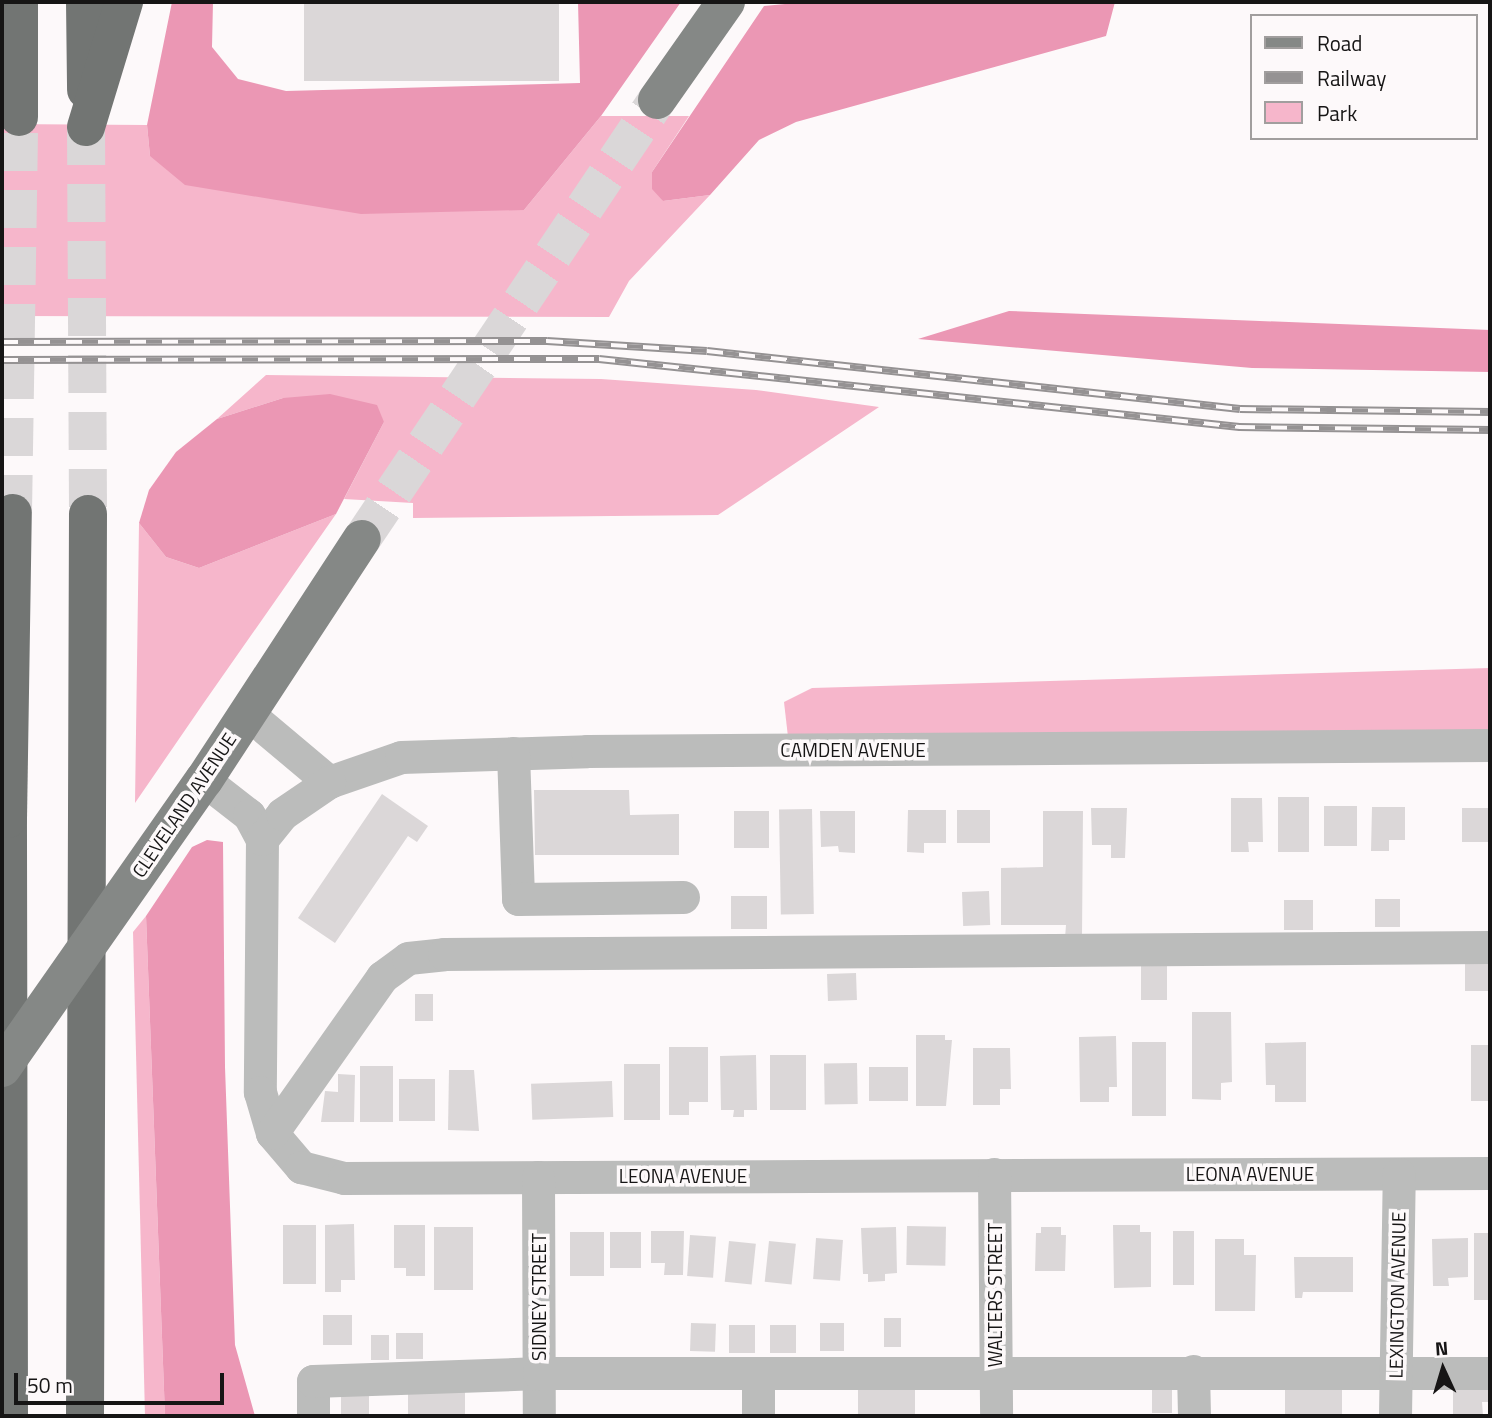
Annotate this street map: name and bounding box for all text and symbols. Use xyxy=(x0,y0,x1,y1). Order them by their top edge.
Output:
legend xyxy=(1250,14,1478,140)
text: Road xyxy=(1317,27,1362,59)
text: Railway xyxy=(1317,62,1386,94)
text: Park xyxy=(1317,97,1357,129)
street label: CLEVELAND AVENUE xyxy=(127,729,241,881)
street label: CAMDEN AVENUE xyxy=(780,739,926,761)
street label: LEONA AVENUE xyxy=(1186,1163,1314,1185)
street label: LEONA AVENUE xyxy=(619,1165,747,1187)
street label: LEXINGTON AVENUE xyxy=(1384,1212,1410,1378)
street label: WALTERS STREET xyxy=(984,1223,1006,1367)
street label: SIDNEY STREET xyxy=(528,1233,550,1361)
text: N xyxy=(1434,1333,1449,1362)
north arrow xyxy=(1408,1334,1478,1404)
scale bar xyxy=(18,1358,228,1402)
text: 50 m xyxy=(27,1369,73,1401)

